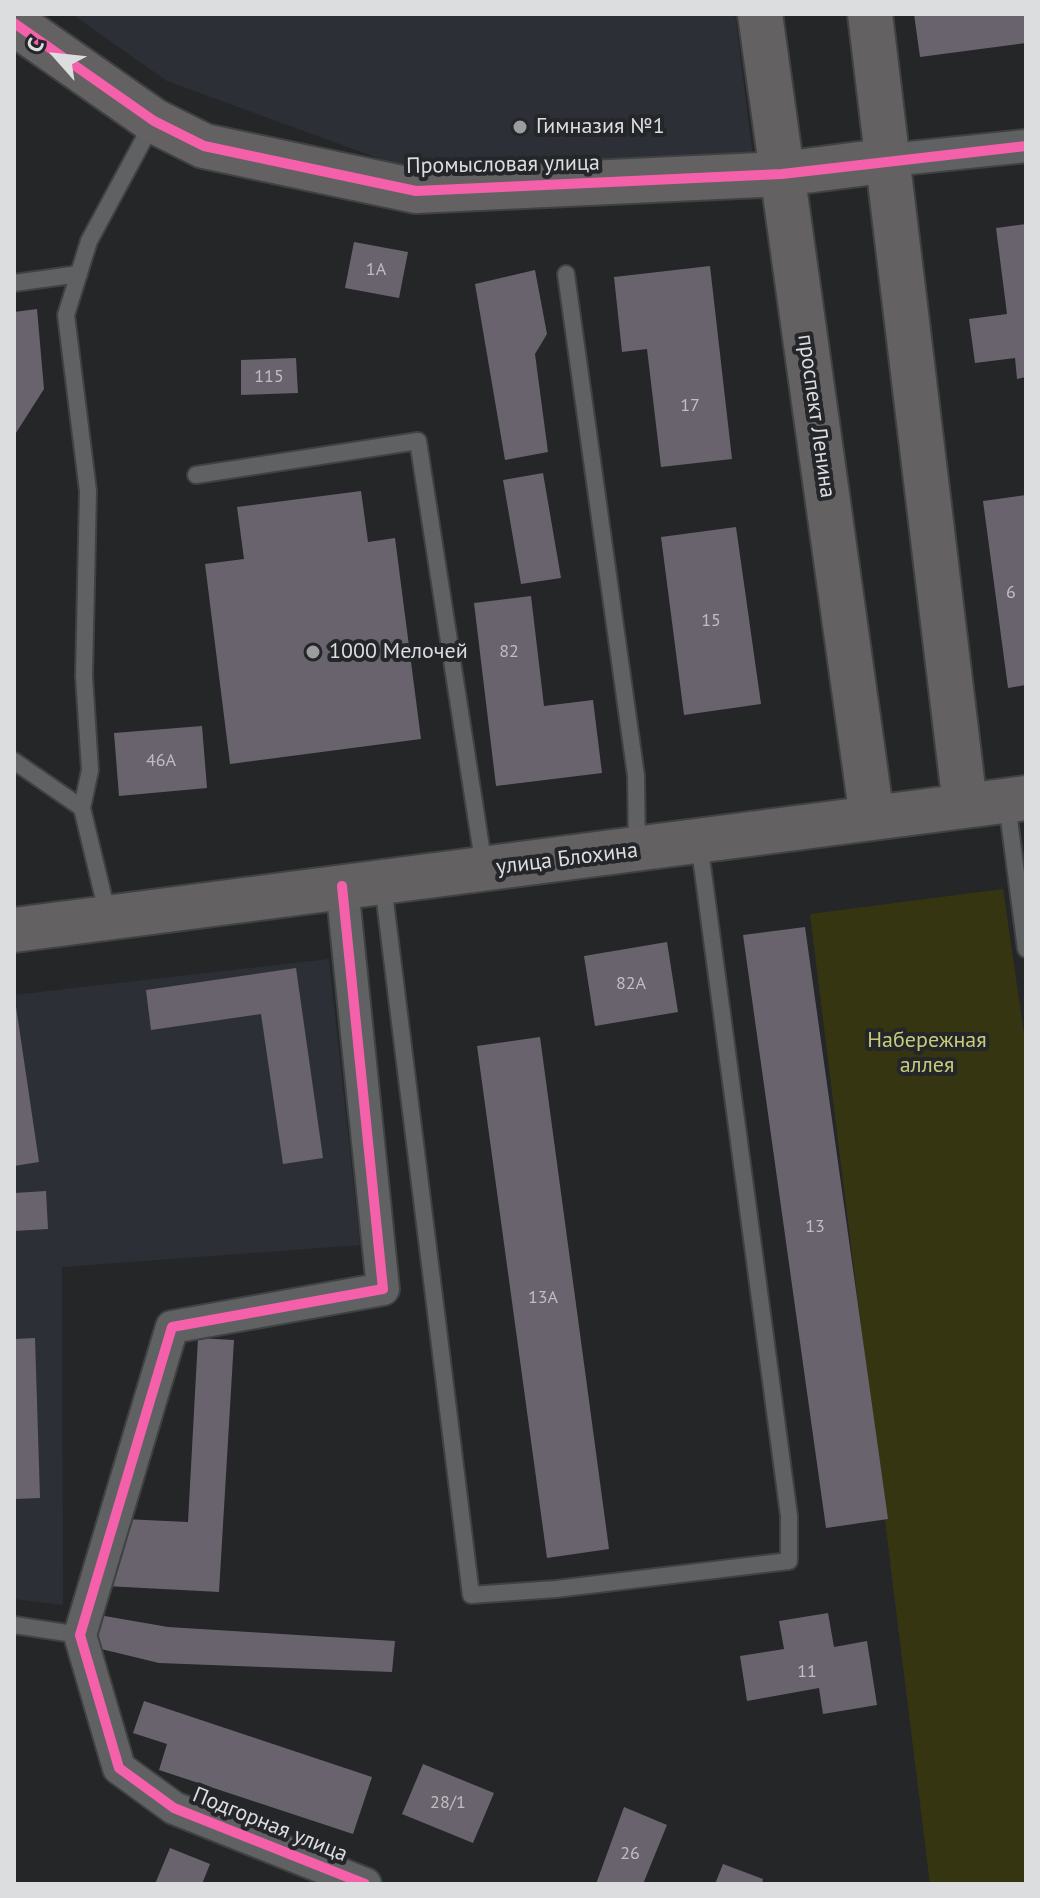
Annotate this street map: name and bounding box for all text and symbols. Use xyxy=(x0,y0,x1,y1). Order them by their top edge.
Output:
north arrow xyxy=(16,16,96,96)
text: С xyxy=(19,33,50,57)
place label: Гимназия №1 xyxy=(536,114,665,140)
marker: Гимназия №1 xyxy=(511,118,529,136)
street label: Промысловая улица xyxy=(406,150,600,180)
house number: 1А xyxy=(366,259,386,281)
street label: проспект Ленина xyxy=(791,332,841,500)
house number: 115 xyxy=(254,366,284,388)
house number: 17 xyxy=(680,395,700,417)
house number: 6 xyxy=(1006,582,1016,604)
house number: 15 xyxy=(701,610,721,632)
place label: 1000 Мелочей xyxy=(329,639,468,665)
house number: 82 xyxy=(499,641,519,663)
marker: 1000 Мелочей xyxy=(304,643,322,661)
house number: 46А xyxy=(146,750,176,772)
street label: улица Блохина xyxy=(495,837,639,881)
house number: 82А xyxy=(616,973,646,995)
park label: Набережная аллея xyxy=(867,1028,987,1080)
house number: 13 xyxy=(805,1216,825,1238)
house number: 13А xyxy=(528,1287,558,1309)
house number: 11 xyxy=(797,1661,817,1683)
street label: Подгорная улица xyxy=(189,1782,351,1868)
house number: 28/1 xyxy=(430,1792,466,1814)
house number: 26 xyxy=(620,1843,640,1865)

